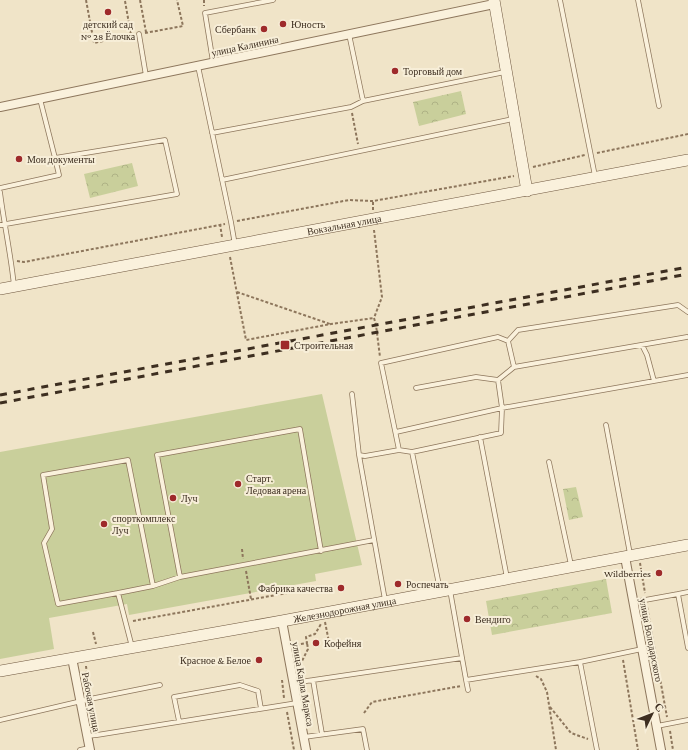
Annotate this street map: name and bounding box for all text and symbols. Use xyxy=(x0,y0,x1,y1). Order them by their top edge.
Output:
marker: детский сад № 28 Ёлочка xyxy=(103,7,113,17)
place label: детский сад № 28 Ёлочка xyxy=(81,19,136,42)
marker: Юность xyxy=(278,19,288,29)
place label: Юность xyxy=(291,19,326,30)
place label: Сбербанк xyxy=(215,24,256,35)
marker: Сбербанк xyxy=(259,24,269,34)
street label: улица Калинина xyxy=(210,33,280,58)
marker: Торговый дом xyxy=(390,66,400,76)
place label: Торговый дом xyxy=(403,66,463,77)
marker: Мои документы xyxy=(14,154,24,164)
place label: Мои документы xyxy=(27,154,95,165)
street label: Вокзальная улица xyxy=(306,212,383,237)
marker: Строительная xyxy=(279,339,291,351)
place label: Строительная xyxy=(294,340,354,351)
place label: Старт. Ледовая арена xyxy=(246,473,307,496)
marker: Старт. Ледовая арена xyxy=(233,479,243,489)
marker: Луч xyxy=(168,493,178,503)
place label: Луч xyxy=(181,493,198,504)
place label: спорткомплекс Луч xyxy=(112,513,176,536)
marker: спорткомплекс Луч xyxy=(99,519,109,529)
place label: Wildberries xyxy=(604,568,651,579)
marker: Wildberries xyxy=(654,568,664,578)
marker: Роспечать xyxy=(393,579,403,589)
place label: Роспечать xyxy=(406,579,449,590)
place label: Фабрика качества xyxy=(258,583,334,594)
marker: Фабрика качества xyxy=(336,583,346,593)
street label: Железнодорожная улица xyxy=(292,594,397,624)
street label: улица Володарского xyxy=(637,597,665,683)
marker: Вендиго xyxy=(462,614,472,624)
place label: Вендиго xyxy=(475,614,511,625)
marker: Кофейня xyxy=(311,638,321,648)
place label: Кофейня xyxy=(324,638,362,649)
street label: улица Карла Маркса xyxy=(290,641,316,728)
place label: Красное & Белое xyxy=(180,655,252,666)
marker: Красное & Белое xyxy=(254,655,264,665)
street label: Рабочая улица xyxy=(80,671,102,733)
north arrow xyxy=(632,694,672,734)
text: С xyxy=(652,700,666,714)

